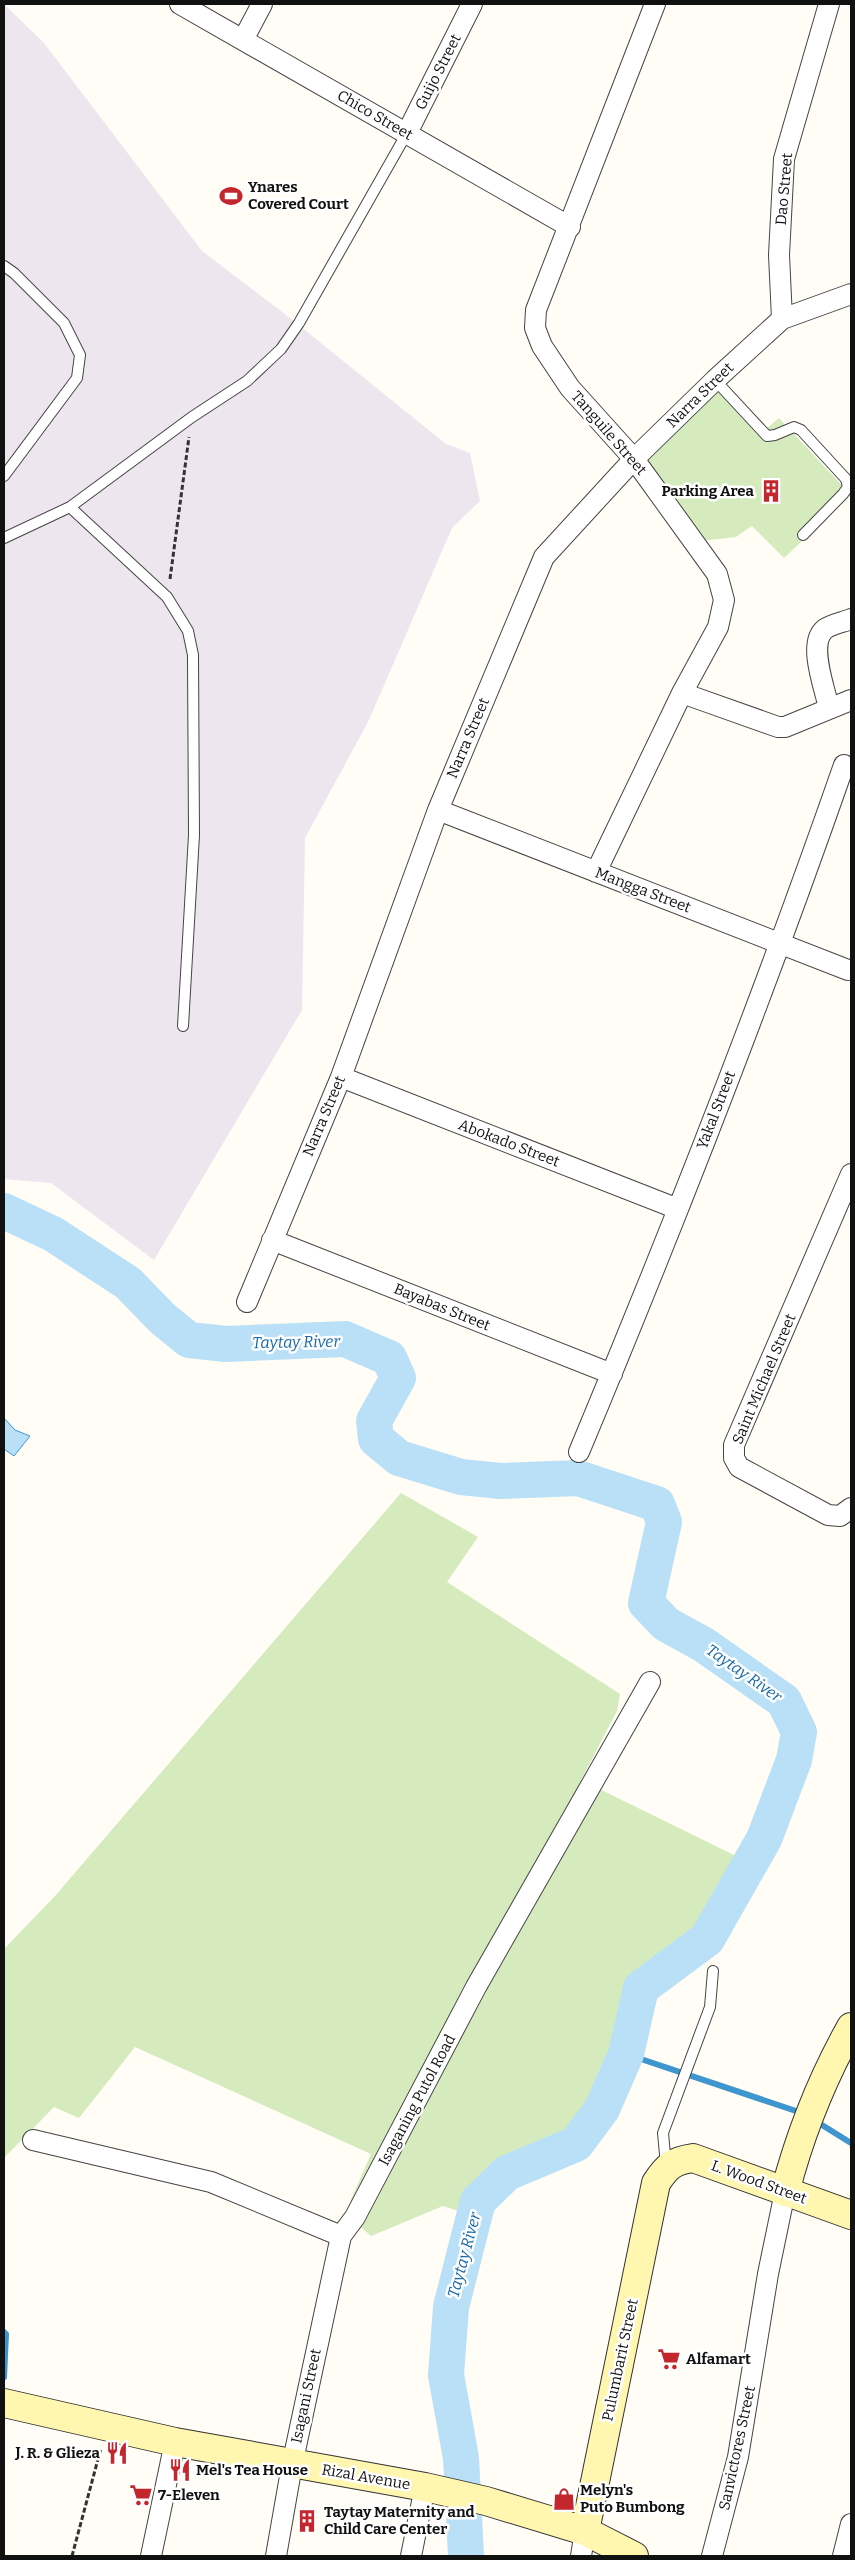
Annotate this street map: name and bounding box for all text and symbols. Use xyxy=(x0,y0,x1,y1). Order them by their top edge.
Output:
street label: Guijo Street xyxy=(411,31,465,113)
street label: Chico Street xyxy=(334,86,417,144)
street label: Dao Street xyxy=(772,151,796,226)
place label: Ynares Covered Court xyxy=(248,178,349,213)
sports icon: Ynares Covered Court xyxy=(218,183,244,209)
street label: Narra Street xyxy=(663,358,738,431)
street label: Tanguile Street xyxy=(568,387,651,479)
building icon: Parking Area xyxy=(758,478,784,504)
place label: Parking Area xyxy=(661,482,755,500)
street label: Narra Street xyxy=(443,694,493,781)
street label: Mangga Street xyxy=(593,863,694,917)
street label: Yakal Street xyxy=(693,1068,739,1152)
street label: Narra Street xyxy=(299,1072,349,1159)
street label: Abokado Street xyxy=(456,1115,563,1171)
street label: Bayabas Street xyxy=(391,1279,493,1335)
street label: Saint Michael Street xyxy=(728,1311,800,1447)
water label: Taytay River xyxy=(252,1332,341,1352)
water label: Taytay River xyxy=(703,1640,787,1707)
street label: Isaganing Putol Road xyxy=(375,2031,459,2169)
street label: L. Wood Street xyxy=(709,2156,810,2208)
water label: Taytay River xyxy=(443,2209,485,2300)
street label: Pulumbarit Street xyxy=(598,2297,642,2423)
supermarket icon: Alfamart xyxy=(656,2346,682,2372)
street label: Isagani Street xyxy=(287,2347,325,2445)
place label: Alfamart xyxy=(686,2350,751,2368)
street label: Sanvictores Street xyxy=(715,2384,759,2512)
restaurant icon: J. R. & Glieza xyxy=(104,2440,130,2466)
place label: J. R. & Glieza xyxy=(14,2444,101,2462)
restaurant icon: Mel's Tea House xyxy=(167,2457,193,2483)
street label: Rizal Avenue xyxy=(320,2460,412,2494)
place label: Mel's Tea House xyxy=(196,2461,308,2479)
place label: Melyn's Puto Bumbong xyxy=(580,2481,685,2516)
supermarket icon: 7-Eleven xyxy=(128,2482,154,2508)
place label: 7-Eleven xyxy=(158,2486,220,2504)
shop icon: Melyn's Puto Bumbong xyxy=(551,2486,577,2512)
place label: Taytay Maternity and Child Care Center xyxy=(324,2503,475,2538)
building icon: Taytay Maternity and Child Care Center xyxy=(294,2508,320,2534)

